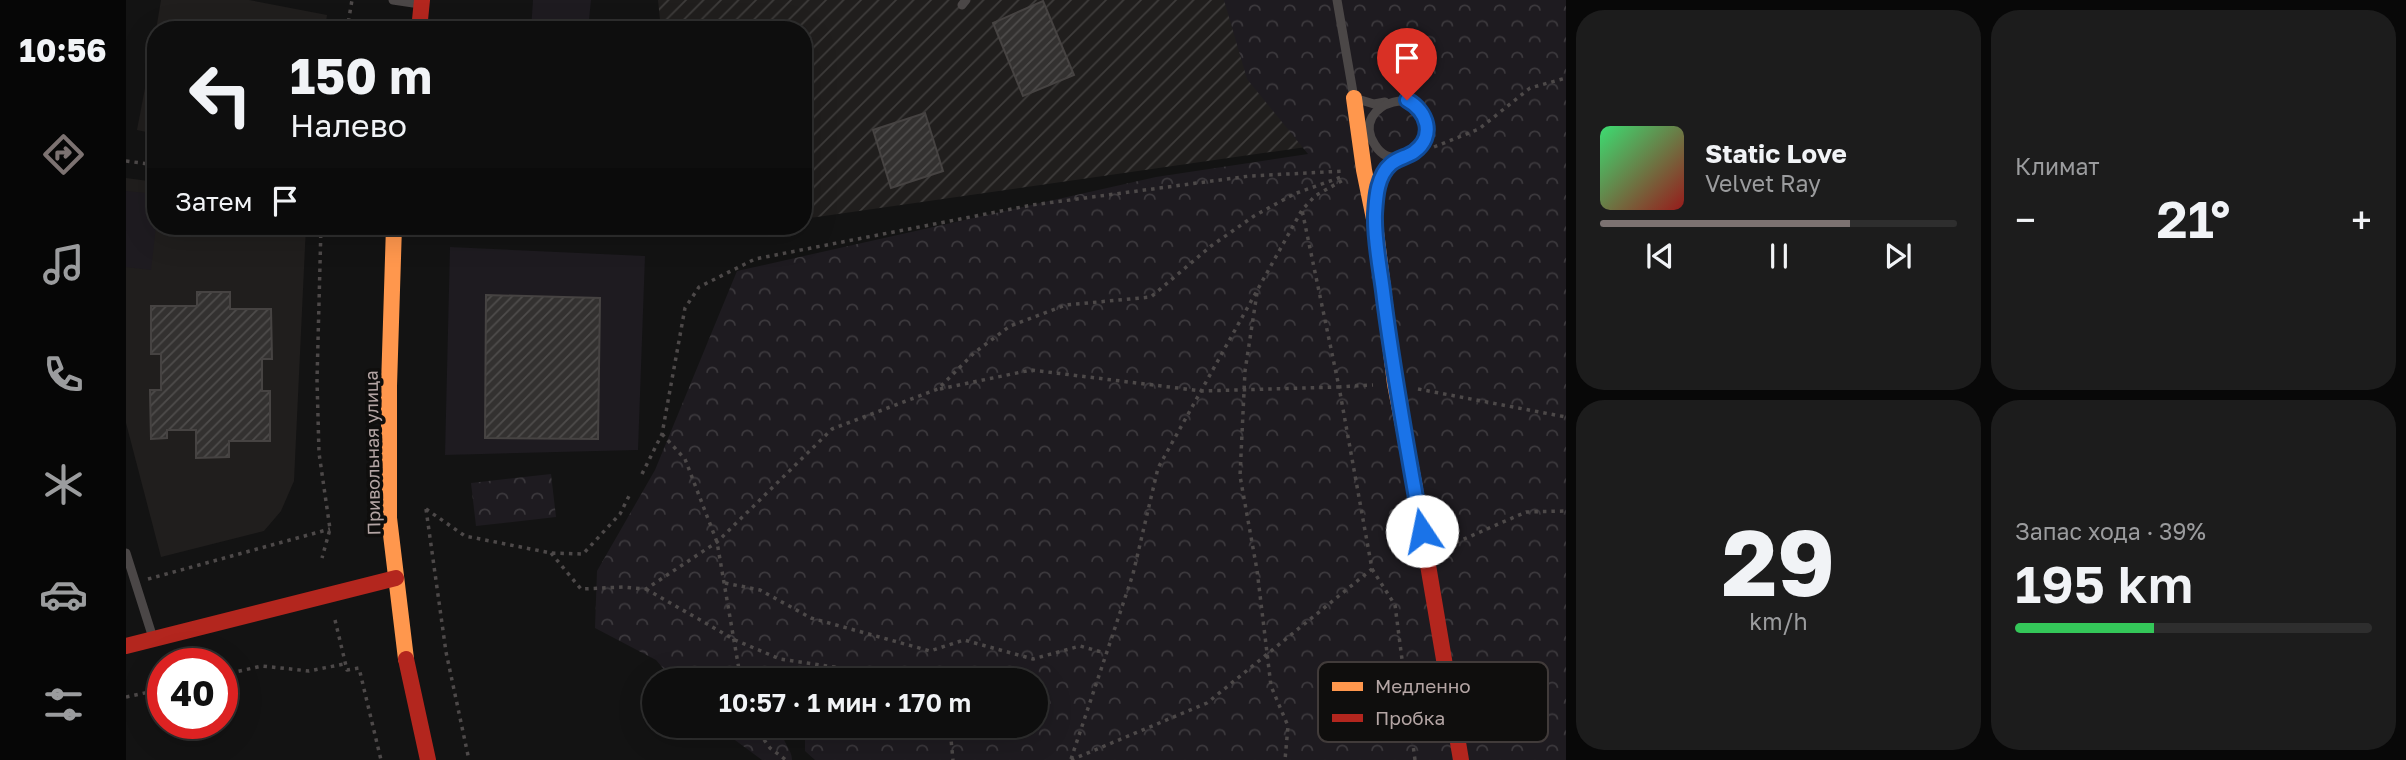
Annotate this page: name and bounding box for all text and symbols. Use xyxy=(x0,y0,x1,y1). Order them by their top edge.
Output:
pin xyxy=(1377,28,1437,100)
text: 10:56 xyxy=(19,31,107,69)
icon: arrive xyxy=(1388,39,1426,77)
text: 150 m xyxy=(290,46,432,105)
icon: left xyxy=(175,49,266,140)
text: Налево xyxy=(290,106,407,144)
icon: directions xyxy=(39,130,88,179)
text: Static Love xyxy=(1705,138,1847,169)
text: Климат xyxy=(2015,152,2100,180)
text: Velvet Ray xyxy=(1705,169,1821,197)
icon: arrive xyxy=(266,182,304,220)
text: Затем xyxy=(175,186,252,217)
text: 21° xyxy=(2157,187,2230,249)
text: − xyxy=(2015,197,2036,242)
text: + xyxy=(2351,197,2372,242)
icon: previous xyxy=(1641,237,1679,275)
icon: pause xyxy=(1760,237,1798,275)
icon: next xyxy=(1879,237,1917,275)
icon: music xyxy=(39,240,88,289)
icon: phone xyxy=(39,350,88,399)
street label: Привольная улица xyxy=(360,370,384,536)
icon: climate xyxy=(39,460,88,509)
position arrow xyxy=(1385,494,1459,568)
text: 29 xyxy=(1722,507,1835,616)
text: Запас хода · 39% xyxy=(2015,517,2206,545)
text: 195 km xyxy=(2015,552,2193,614)
icon: car xyxy=(39,570,88,619)
text: km/h xyxy=(1749,607,1808,635)
speed limit sign: 40 xyxy=(147,648,238,739)
legend xyxy=(1318,662,1548,742)
text: Медленно xyxy=(1375,674,1471,697)
icon: filters xyxy=(39,680,88,729)
text: 10:57 · 1 мин · 170 m xyxy=(719,687,971,718)
text: Пробка xyxy=(1375,706,1445,729)

